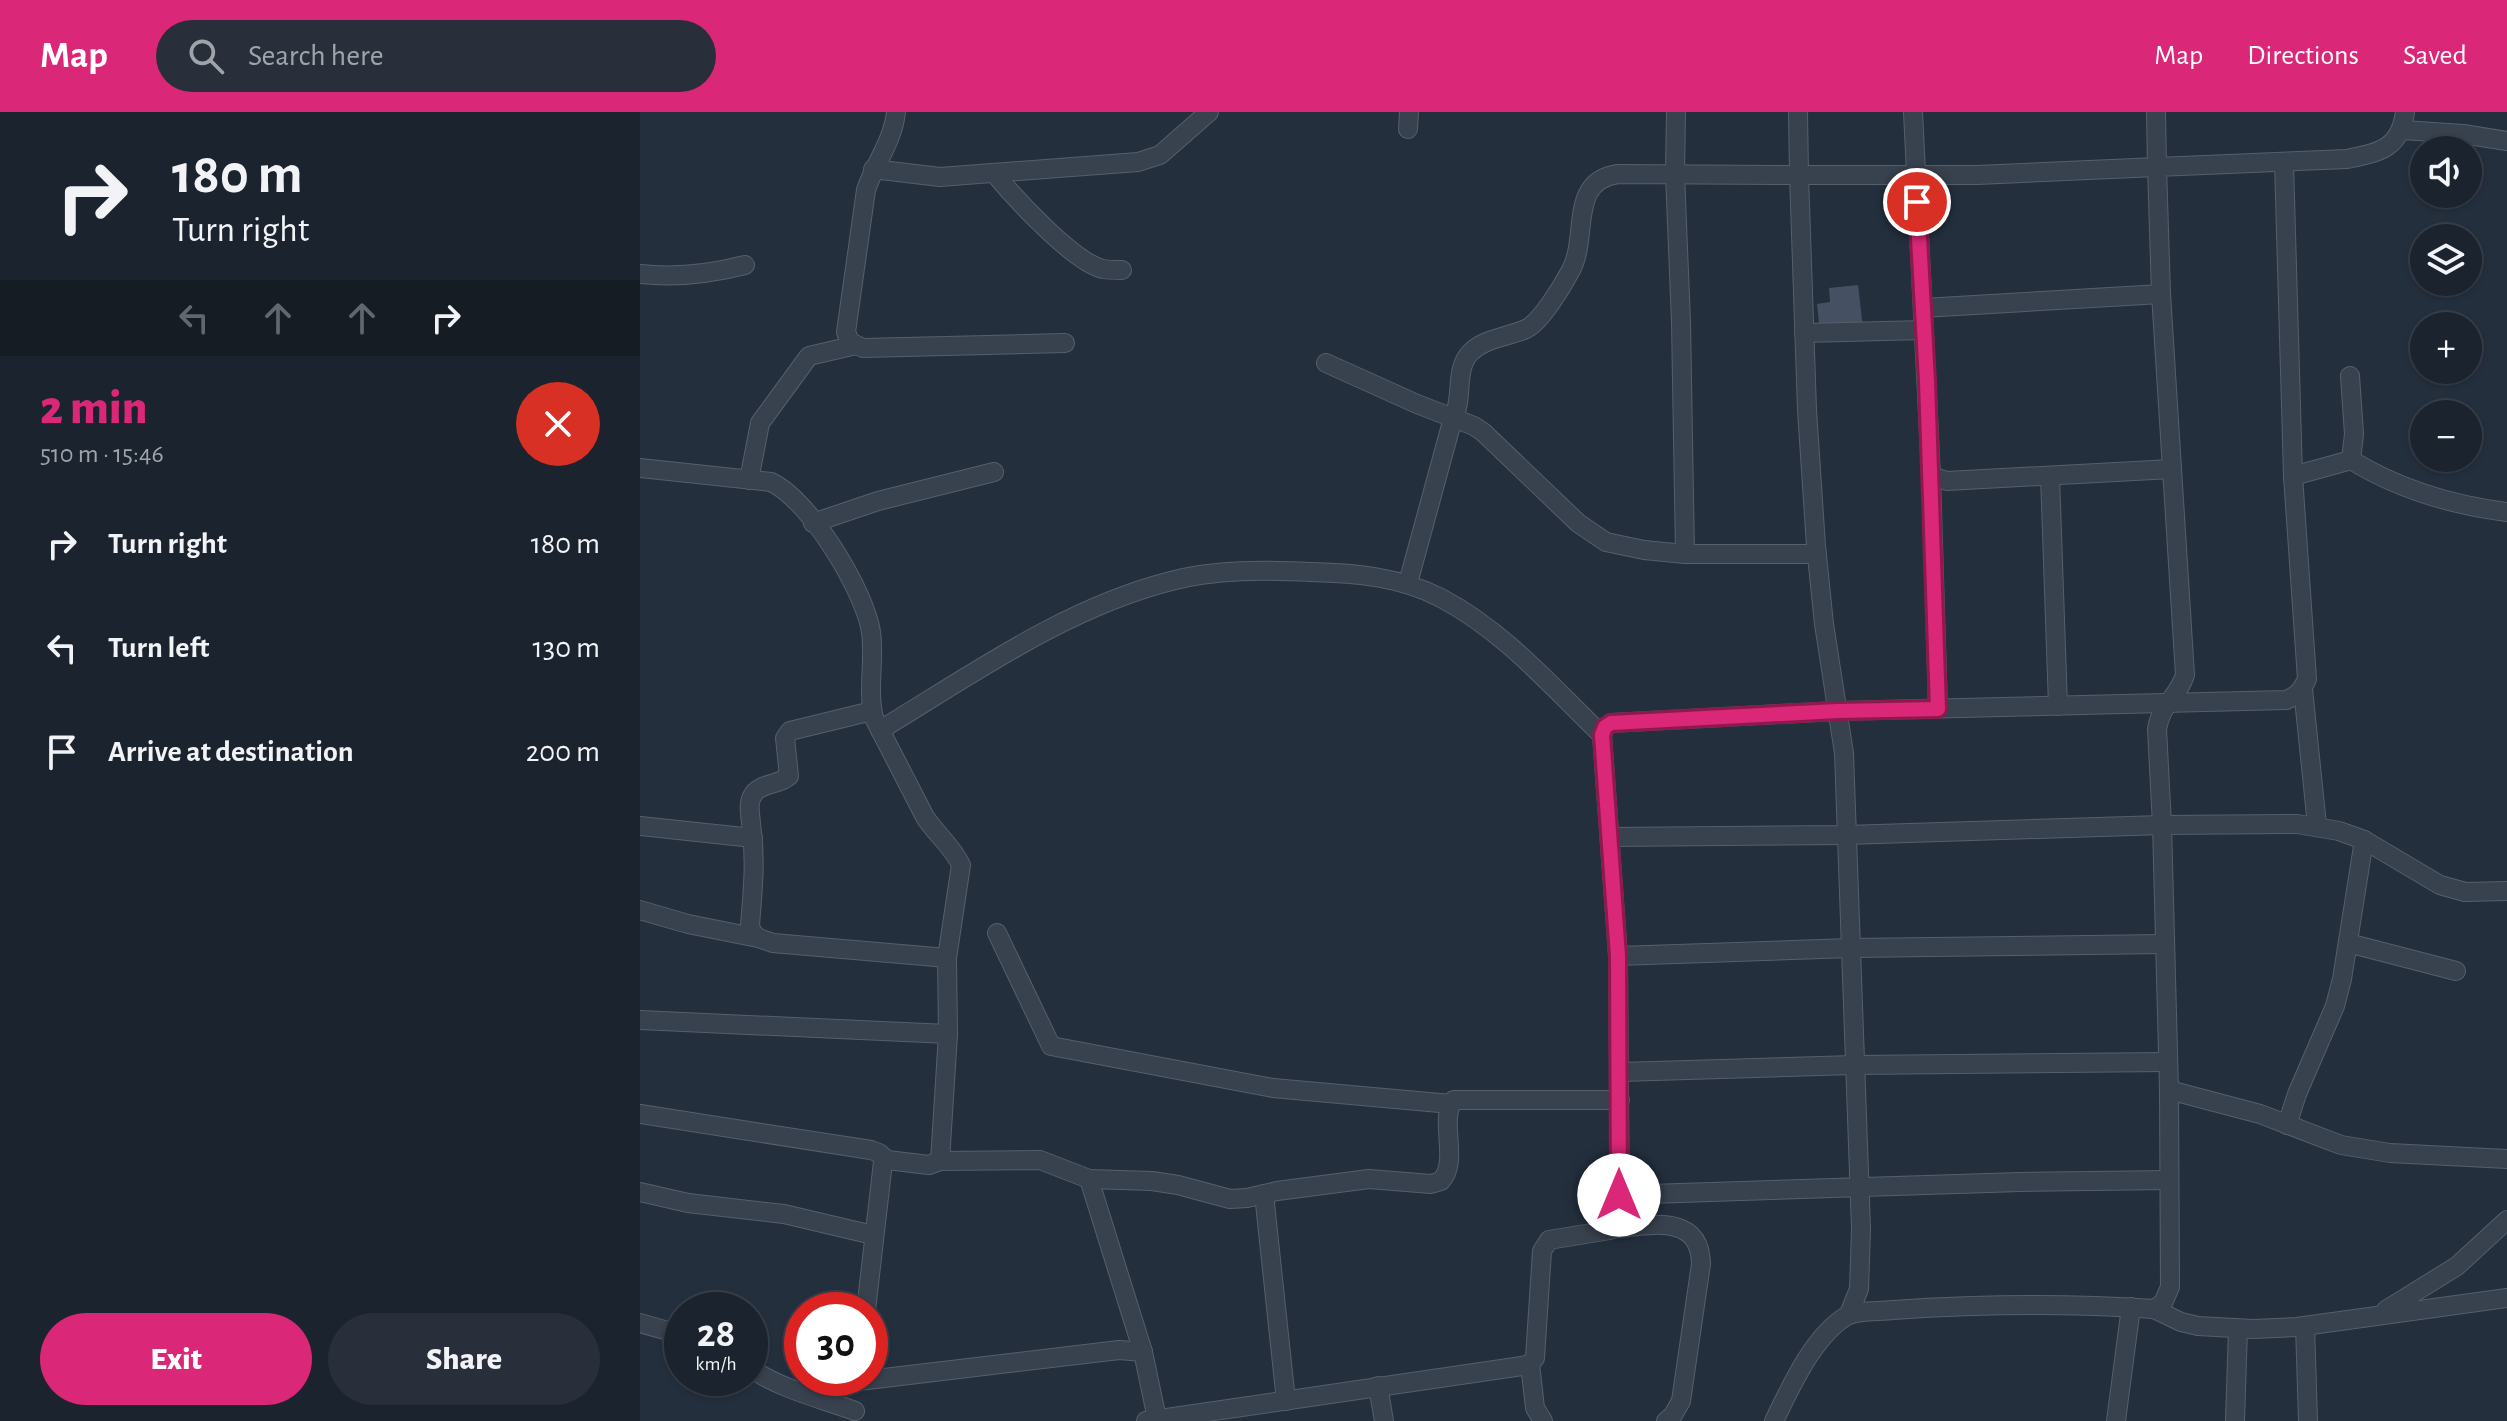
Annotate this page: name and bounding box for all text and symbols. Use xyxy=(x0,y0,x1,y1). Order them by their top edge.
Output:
search box xyxy=(156,20,716,92)
icon: search xyxy=(184,34,228,78)
text: Map xyxy=(40,37,108,75)
text: Search here xyxy=(248,41,384,71)
text: Map xyxy=(2154,42,2203,70)
text: Directions xyxy=(2247,42,2359,70)
text: Saved xyxy=(2403,42,2467,70)
map controls xyxy=(2410,136,2482,472)
button: sound xyxy=(2410,136,2482,208)
icon: right xyxy=(40,144,144,248)
text: 180 m xyxy=(172,147,303,203)
pin xyxy=(1883,168,1951,236)
icon: arrive xyxy=(1895,180,1939,224)
text: Turn right xyxy=(172,212,309,248)
button: layers xyxy=(2410,224,2482,296)
icon: left xyxy=(172,296,216,340)
icon: ahead xyxy=(256,296,300,340)
icon: ahead xyxy=(340,296,384,340)
icon: right xyxy=(424,296,468,340)
button: + xyxy=(2410,312,2482,384)
button: close xyxy=(516,382,600,466)
text: 2 min xyxy=(40,385,148,433)
button: − xyxy=(2410,400,2482,472)
text: 510 m · 15:46 xyxy=(40,441,164,467)
icon: right xyxy=(40,522,84,566)
text: Turn right xyxy=(108,529,227,559)
text: 180 m xyxy=(531,529,600,559)
icon: left xyxy=(40,626,84,670)
text: Turn left xyxy=(108,633,209,663)
text: 130 m xyxy=(533,633,600,663)
icon: arrive xyxy=(40,730,84,774)
text: Arrive at destination xyxy=(108,737,354,767)
text: 200 m xyxy=(526,737,600,767)
position arrow xyxy=(1577,1153,1661,1237)
speed limit sign: 30 xyxy=(784,1292,888,1396)
button: Exit xyxy=(40,1313,312,1405)
button: Share xyxy=(328,1313,600,1405)
text: 28 xyxy=(697,1314,735,1354)
text: km/h xyxy=(695,1354,737,1374)

